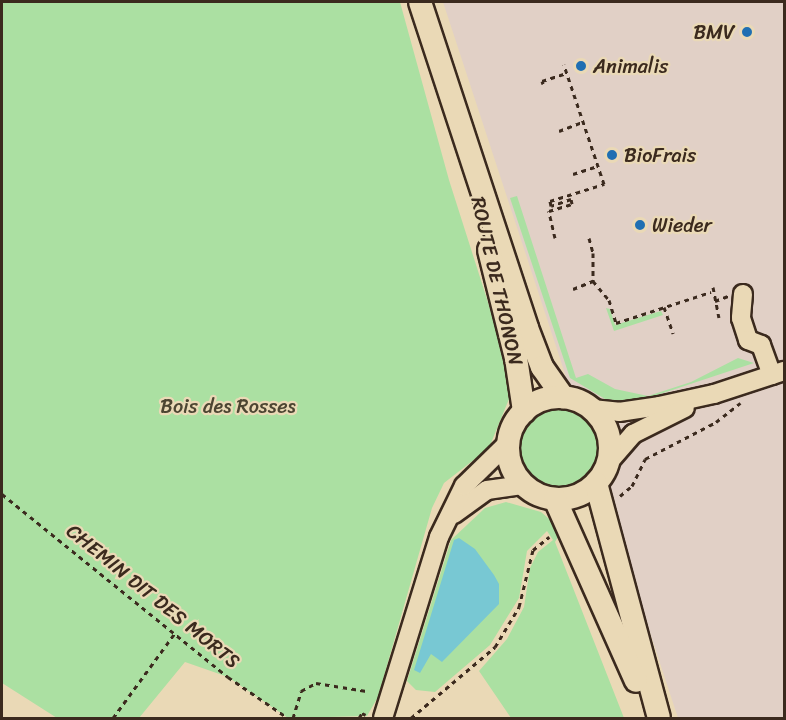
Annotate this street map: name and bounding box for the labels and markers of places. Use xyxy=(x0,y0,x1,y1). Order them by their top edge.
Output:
place label: BMV xyxy=(693,20,735,44)
marker: BMV xyxy=(740,25,754,39)
place label: Animalis xyxy=(593,54,668,78)
marker: Animalis xyxy=(574,59,588,73)
place label: BioFrais xyxy=(624,143,696,167)
marker: BioFrais xyxy=(605,148,619,162)
place label: Wieder xyxy=(652,213,712,237)
marker: Wieder xyxy=(633,218,647,232)

